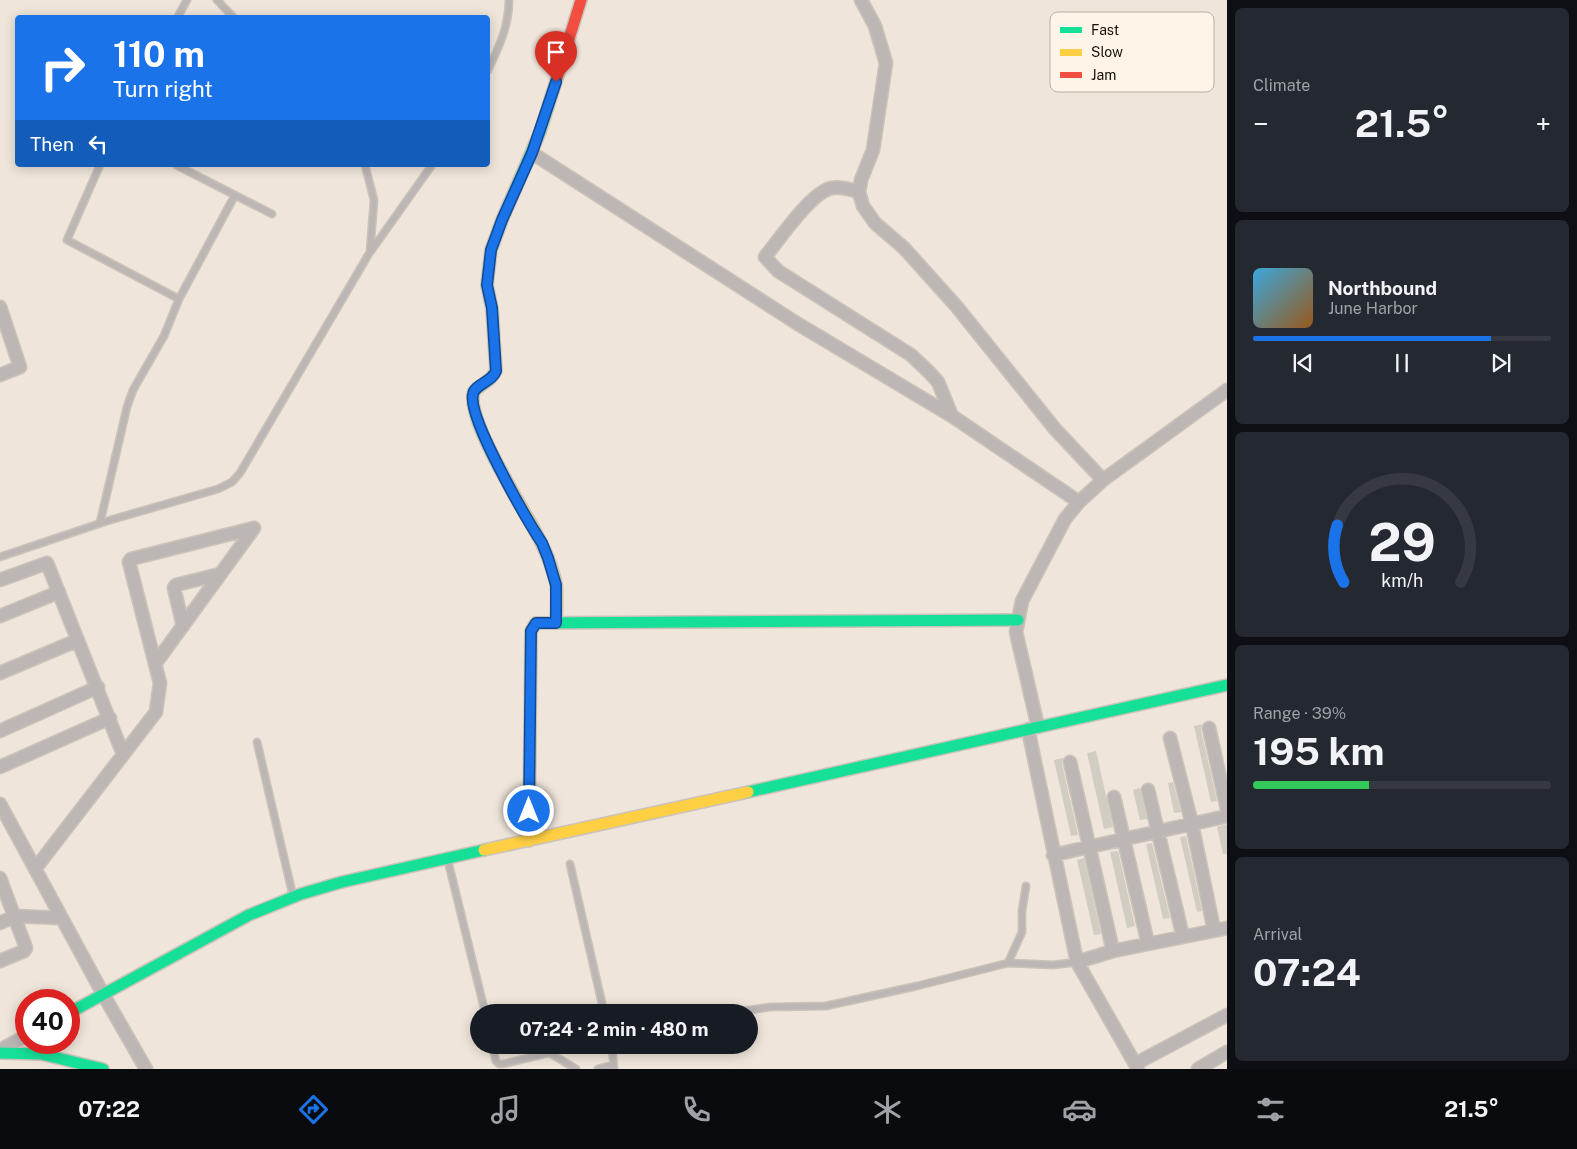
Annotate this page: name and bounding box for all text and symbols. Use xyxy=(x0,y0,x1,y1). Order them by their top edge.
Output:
legend xyxy=(1050,12,1214,92)
text: Fast xyxy=(1091,22,1119,38)
pin xyxy=(535,31,577,82)
text: 110 m xyxy=(113,34,205,75)
icon: right xyxy=(30,35,95,100)
icon: arrive xyxy=(542,38,570,66)
text: Slow xyxy=(1091,44,1123,60)
text: Jam xyxy=(1091,67,1116,83)
text: Turn right xyxy=(113,76,213,102)
text: Climate xyxy=(1253,76,1310,95)
text: 21.5° xyxy=(1355,101,1449,146)
text: − xyxy=(1253,107,1269,140)
text: + xyxy=(1535,107,1551,140)
icon: left xyxy=(84,130,112,158)
text: Then xyxy=(30,133,74,155)
text: Northbound xyxy=(1328,277,1437,299)
text: June Harbor xyxy=(1328,299,1418,318)
icon: previous xyxy=(1289,349,1317,377)
icon: pause xyxy=(1388,349,1416,377)
icon: next xyxy=(1487,349,1515,377)
text: 29 xyxy=(1368,512,1436,573)
text: km/h xyxy=(1381,570,1423,591)
text: Range · 39% xyxy=(1253,704,1346,723)
text: 195 km xyxy=(1253,729,1385,774)
position arrow xyxy=(502,784,554,836)
text: Arrival xyxy=(1253,925,1302,944)
text: 07:24 xyxy=(1253,950,1361,995)
speed limit sign: 40 xyxy=(15,989,80,1054)
text: 07:24 · 2 min · 480 m xyxy=(519,1018,709,1040)
icon: directions xyxy=(296,1092,331,1127)
icon: music xyxy=(488,1092,523,1127)
icon: phone xyxy=(679,1092,714,1127)
icon: climate xyxy=(870,1092,905,1127)
icon: car xyxy=(1062,1092,1097,1127)
icon: filters xyxy=(1253,1092,1288,1127)
text: 07:22 xyxy=(78,1096,140,1122)
text: 21.5° xyxy=(1444,1096,1499,1122)

